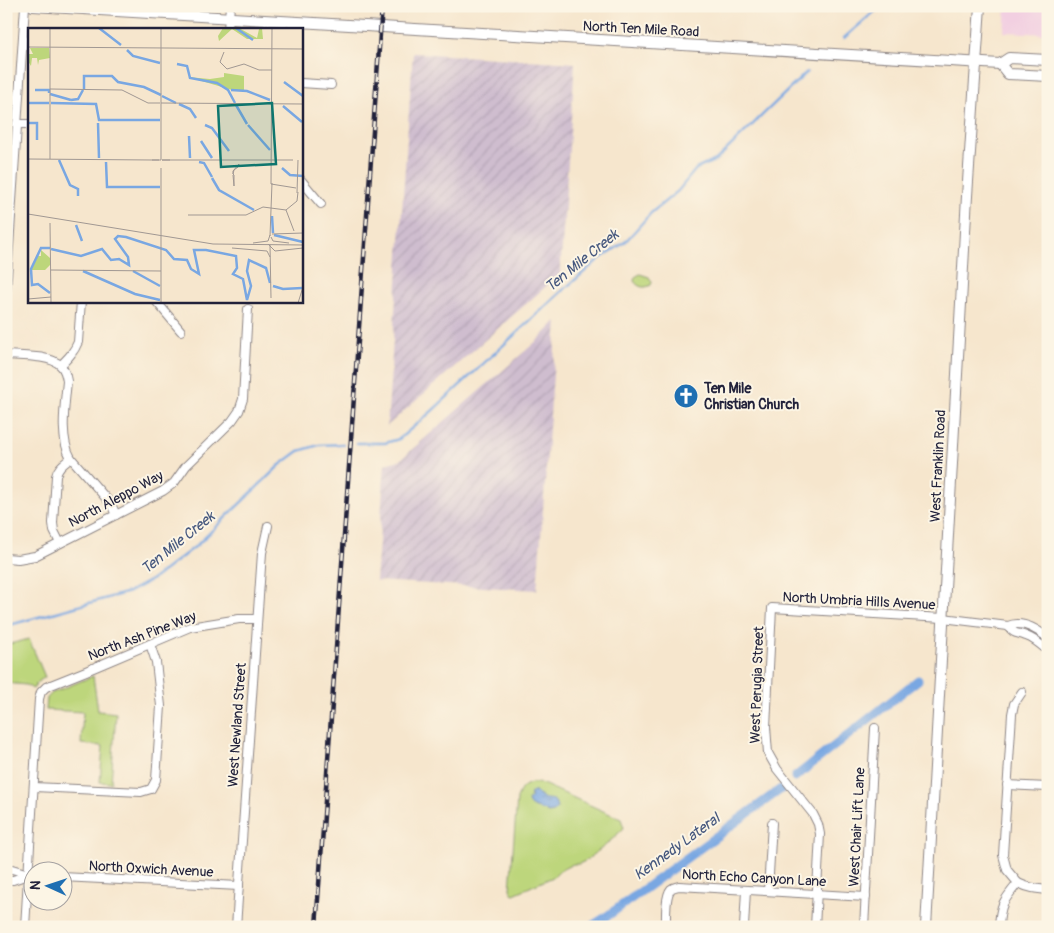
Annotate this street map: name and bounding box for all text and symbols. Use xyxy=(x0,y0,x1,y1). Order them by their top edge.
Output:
street label: North Ten Mile Road xyxy=(582,17,700,41)
inset map xyxy=(28,28,302,302)
water label: Ten Mile Creek xyxy=(541,224,624,296)
place label: Ten Mile Christian Church xyxy=(703,380,799,413)
church icon: Ten Mile Christian Church xyxy=(673,383,699,409)
street label: West Franklin Road xyxy=(927,409,949,523)
street label: North Aleppo Way xyxy=(66,467,166,531)
water label: Ten Mile Creek xyxy=(137,506,220,578)
street label: North Umbria Hills Avenue xyxy=(782,589,936,614)
street label: North Ash Pine Way xyxy=(85,608,199,664)
street label: West Perugia Street xyxy=(746,626,768,744)
street label: West Newland Street xyxy=(224,662,250,788)
street label: West Chair Lift Lane xyxy=(845,767,869,887)
water label: Kennedy Lateral xyxy=(630,809,725,885)
street label: North Oxwich Avenue xyxy=(88,857,214,881)
north arrow xyxy=(22,860,72,910)
street label: North Echo Canyon Lane xyxy=(682,866,827,890)
text: N xyxy=(27,880,44,891)

